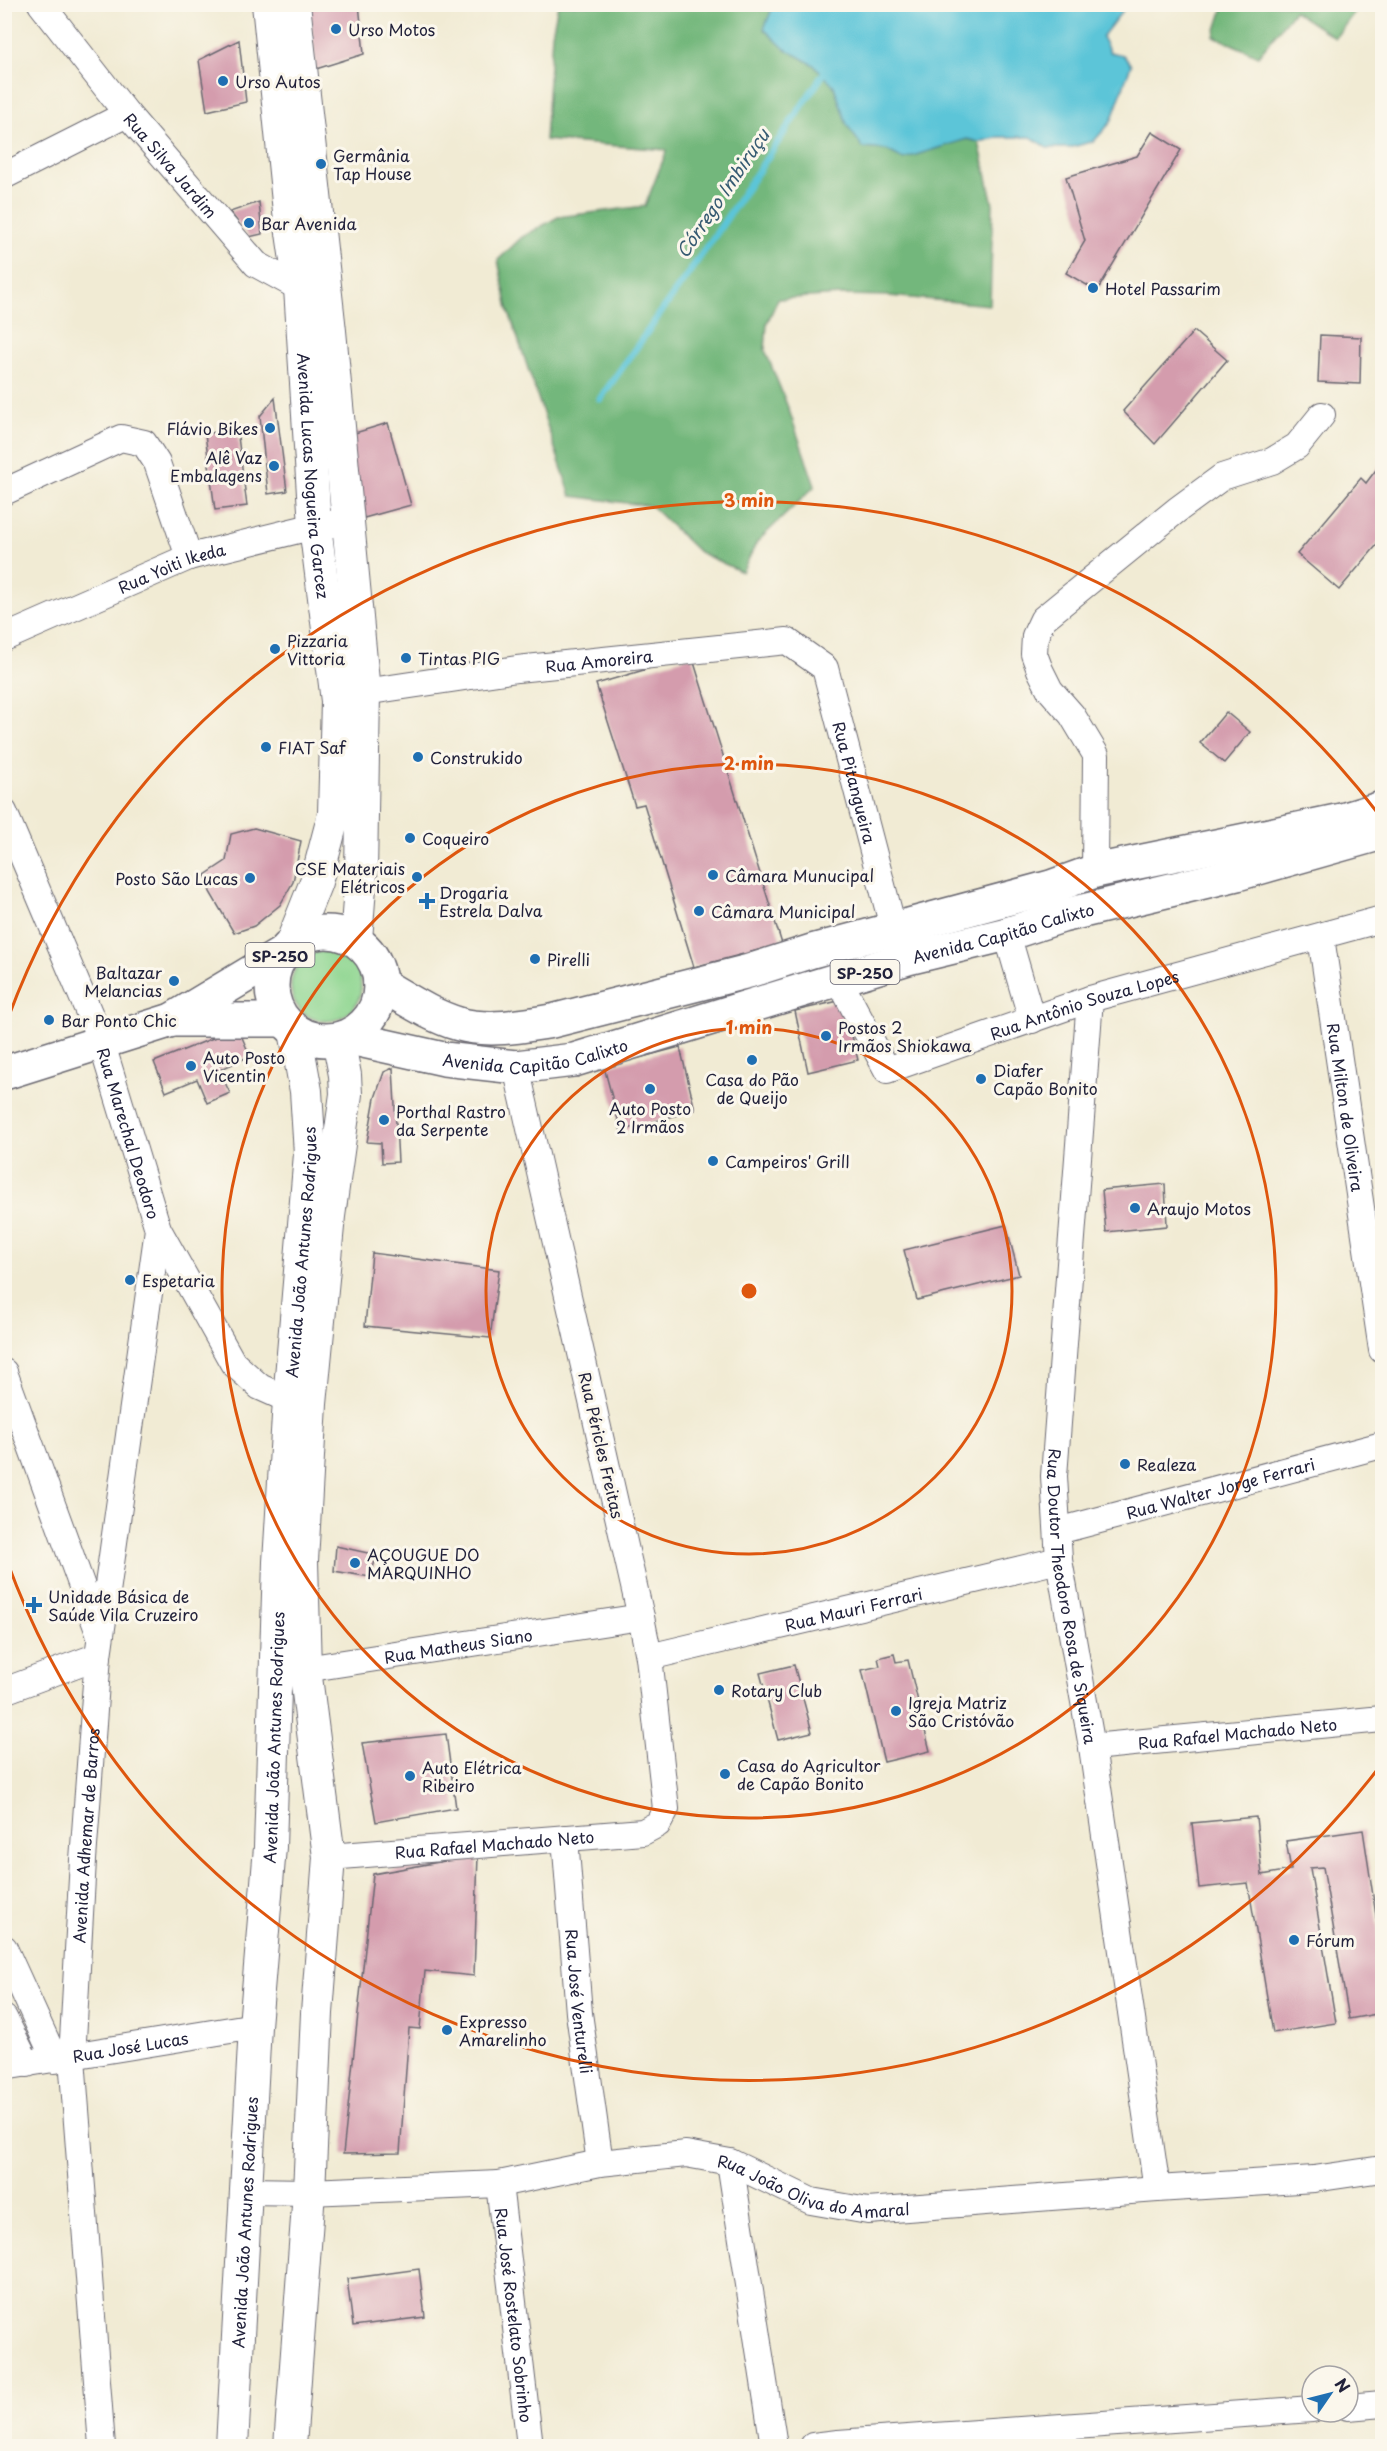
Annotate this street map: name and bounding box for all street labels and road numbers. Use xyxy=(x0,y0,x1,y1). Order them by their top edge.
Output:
street label: Rua Silva Jardim xyxy=(119,107,223,223)
street label: Avenida Lucas Nogueira Garcez xyxy=(292,352,336,600)
street label: Rua Yoiti Ikeda xyxy=(114,537,228,599)
street label: Rua Amoreira xyxy=(544,643,654,678)
street label: Rua Pitangueira xyxy=(827,719,883,846)
street label: Avenida Capitão Calixto xyxy=(910,897,1096,969)
road number: SP-250 xyxy=(246,943,314,967)
road number: SP-250 xyxy=(830,960,900,984)
street label: Rua Antônio Souza Lopes xyxy=(986,963,1181,1045)
street label: Rua Milton de Oliveira xyxy=(1322,1021,1370,1193)
street label: Avenida Capitão Calixto xyxy=(441,1032,631,1079)
street label: Rua Marechal Deodoro xyxy=(92,1045,166,1222)
street label: Avenida João Antunes Rodrigues xyxy=(279,1126,322,1379)
street label: Rua Péricles Freitas xyxy=(574,1370,630,1520)
street label: Rua Doutor Theodoro Rosa de Siqueira xyxy=(1042,1448,1103,1746)
street label: Rua Walter Jorge Ferrari xyxy=(1123,1451,1317,1524)
street label: Rua Mauri Ferrari xyxy=(782,1581,925,1637)
street label: Avenida João Antunes Rodrigues xyxy=(257,1611,289,1864)
street label: Rua Matheus Siano xyxy=(382,1622,534,1669)
street label: Rua Rafael Machado Neto xyxy=(1137,1711,1338,1755)
street label: Avenida Adhemar de Barros xyxy=(66,1727,105,1944)
street label: Rua Rafael Machado Neto xyxy=(394,1824,595,1864)
street label: Rua José Venturelli xyxy=(560,1928,599,2075)
street label: Rua José Lucas xyxy=(71,2025,190,2068)
street label: Avenida João Antunes Rodrigues xyxy=(225,2096,263,2349)
street label: Rua João Oliva do Amaral xyxy=(716,2148,910,2223)
street label: Rua José Rostelato Sobrinho xyxy=(490,2206,539,2424)

